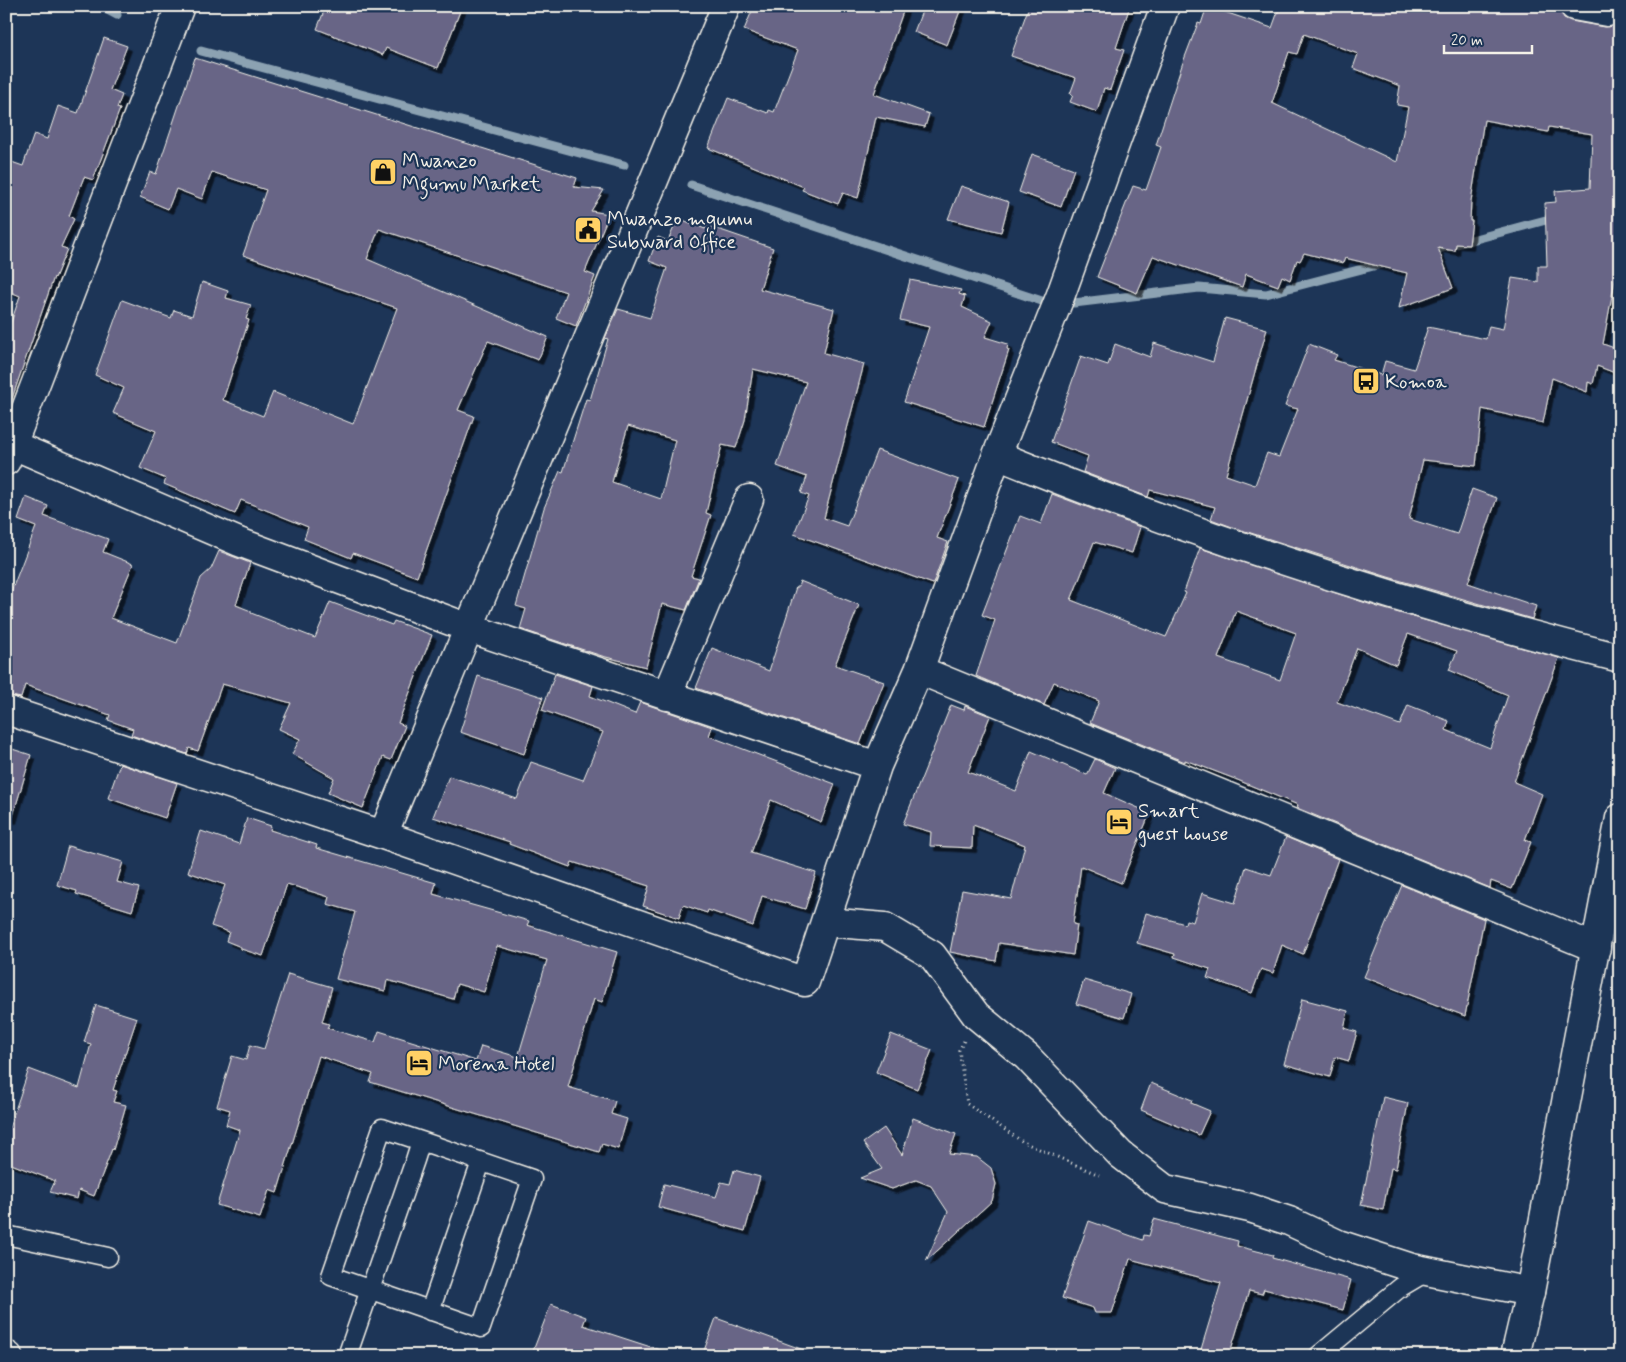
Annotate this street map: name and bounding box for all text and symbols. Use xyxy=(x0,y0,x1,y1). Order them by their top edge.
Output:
scale bar xyxy=(1444,22,1531,54)
text: 20 m xyxy=(1451,31,1483,51)
place label: Mwanzo Mgumu Market xyxy=(402,148,541,200)
shop icon: Mwanzo Mgumu Market xyxy=(368,157,398,187)
place label: Mwanzo mgumu Subward Office xyxy=(607,206,752,256)
public building icon: Mwanzo mgumu Subward Office xyxy=(573,215,603,245)
bus stop icon: Komoa xyxy=(1351,366,1381,396)
place label: Komoa xyxy=(1385,369,1448,396)
place label: Smart guest house xyxy=(1138,798,1229,848)
hotel icon: Smart guest house xyxy=(1104,807,1134,837)
hotel icon: Morena Hotel xyxy=(404,1048,434,1078)
place label: Morena Hotel xyxy=(438,1051,555,1078)

